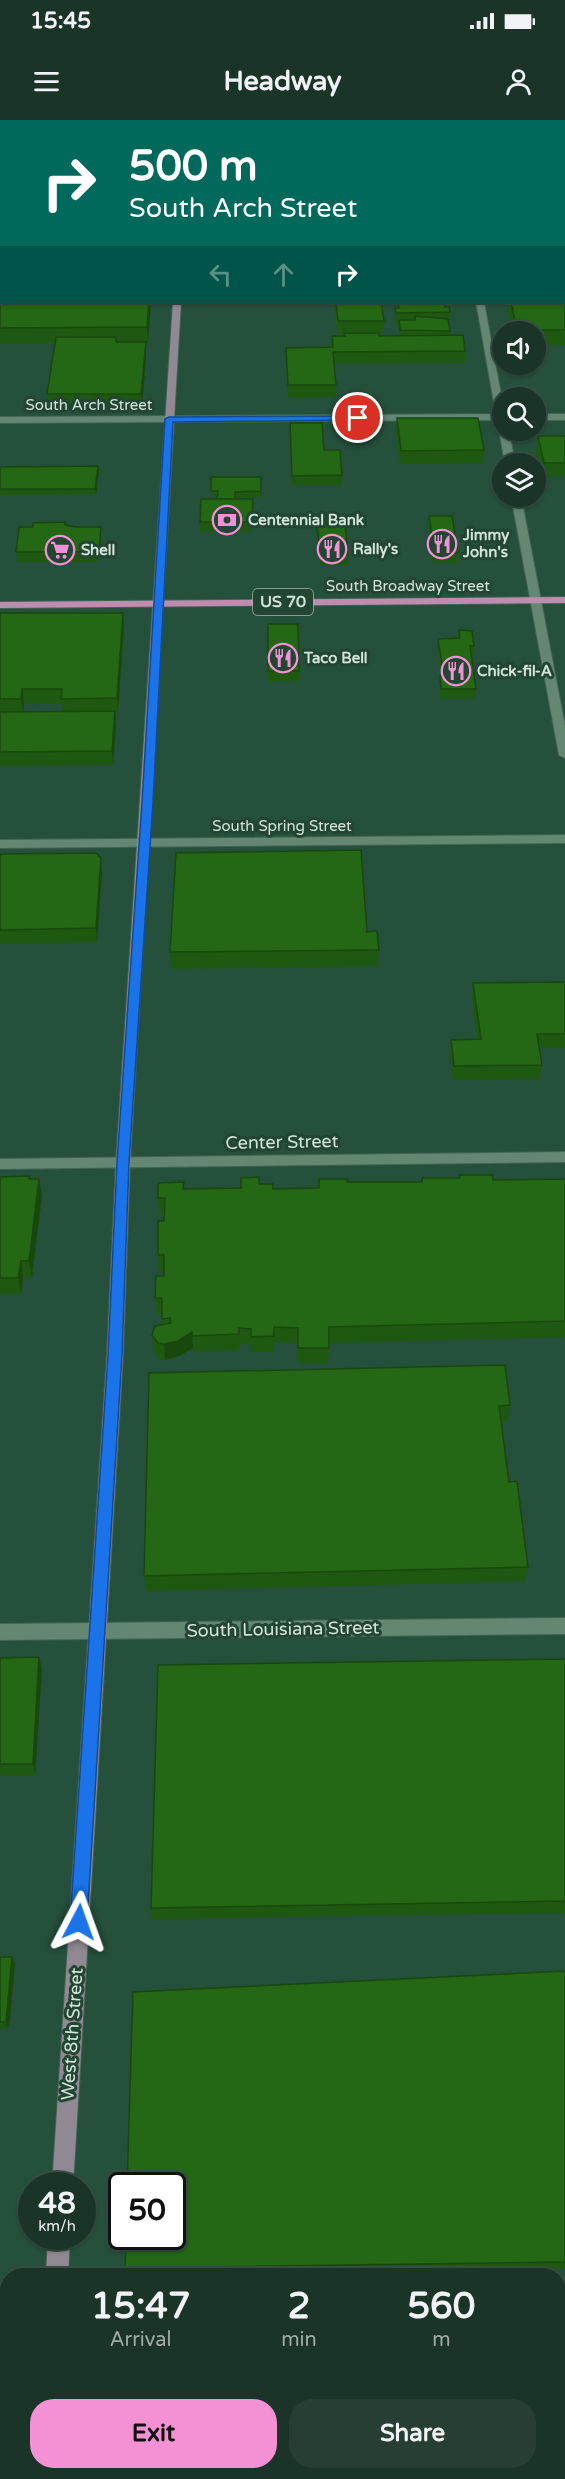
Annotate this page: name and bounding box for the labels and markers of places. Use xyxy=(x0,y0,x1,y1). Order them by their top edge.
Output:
pin xyxy=(332,392,383,443)
bank icon: Centennial Bank xyxy=(211,504,243,536)
place label: Centennial Bank xyxy=(248,511,364,529)
place label: Jimmy John's xyxy=(462,526,509,561)
restaurant icon: Jimmy John's xyxy=(426,528,458,560)
restaurant icon: Rally's xyxy=(316,533,348,565)
supermarket icon: Shell xyxy=(44,534,76,566)
place label: Rally's xyxy=(353,540,398,559)
place label: Shell xyxy=(81,541,115,559)
restaurant icon: Taco Bell xyxy=(267,642,299,674)
place label: Taco Bell xyxy=(303,649,368,667)
restaurant icon: Chick-fil-A xyxy=(440,655,472,687)
place label: Chick-fil-A xyxy=(477,662,552,680)

